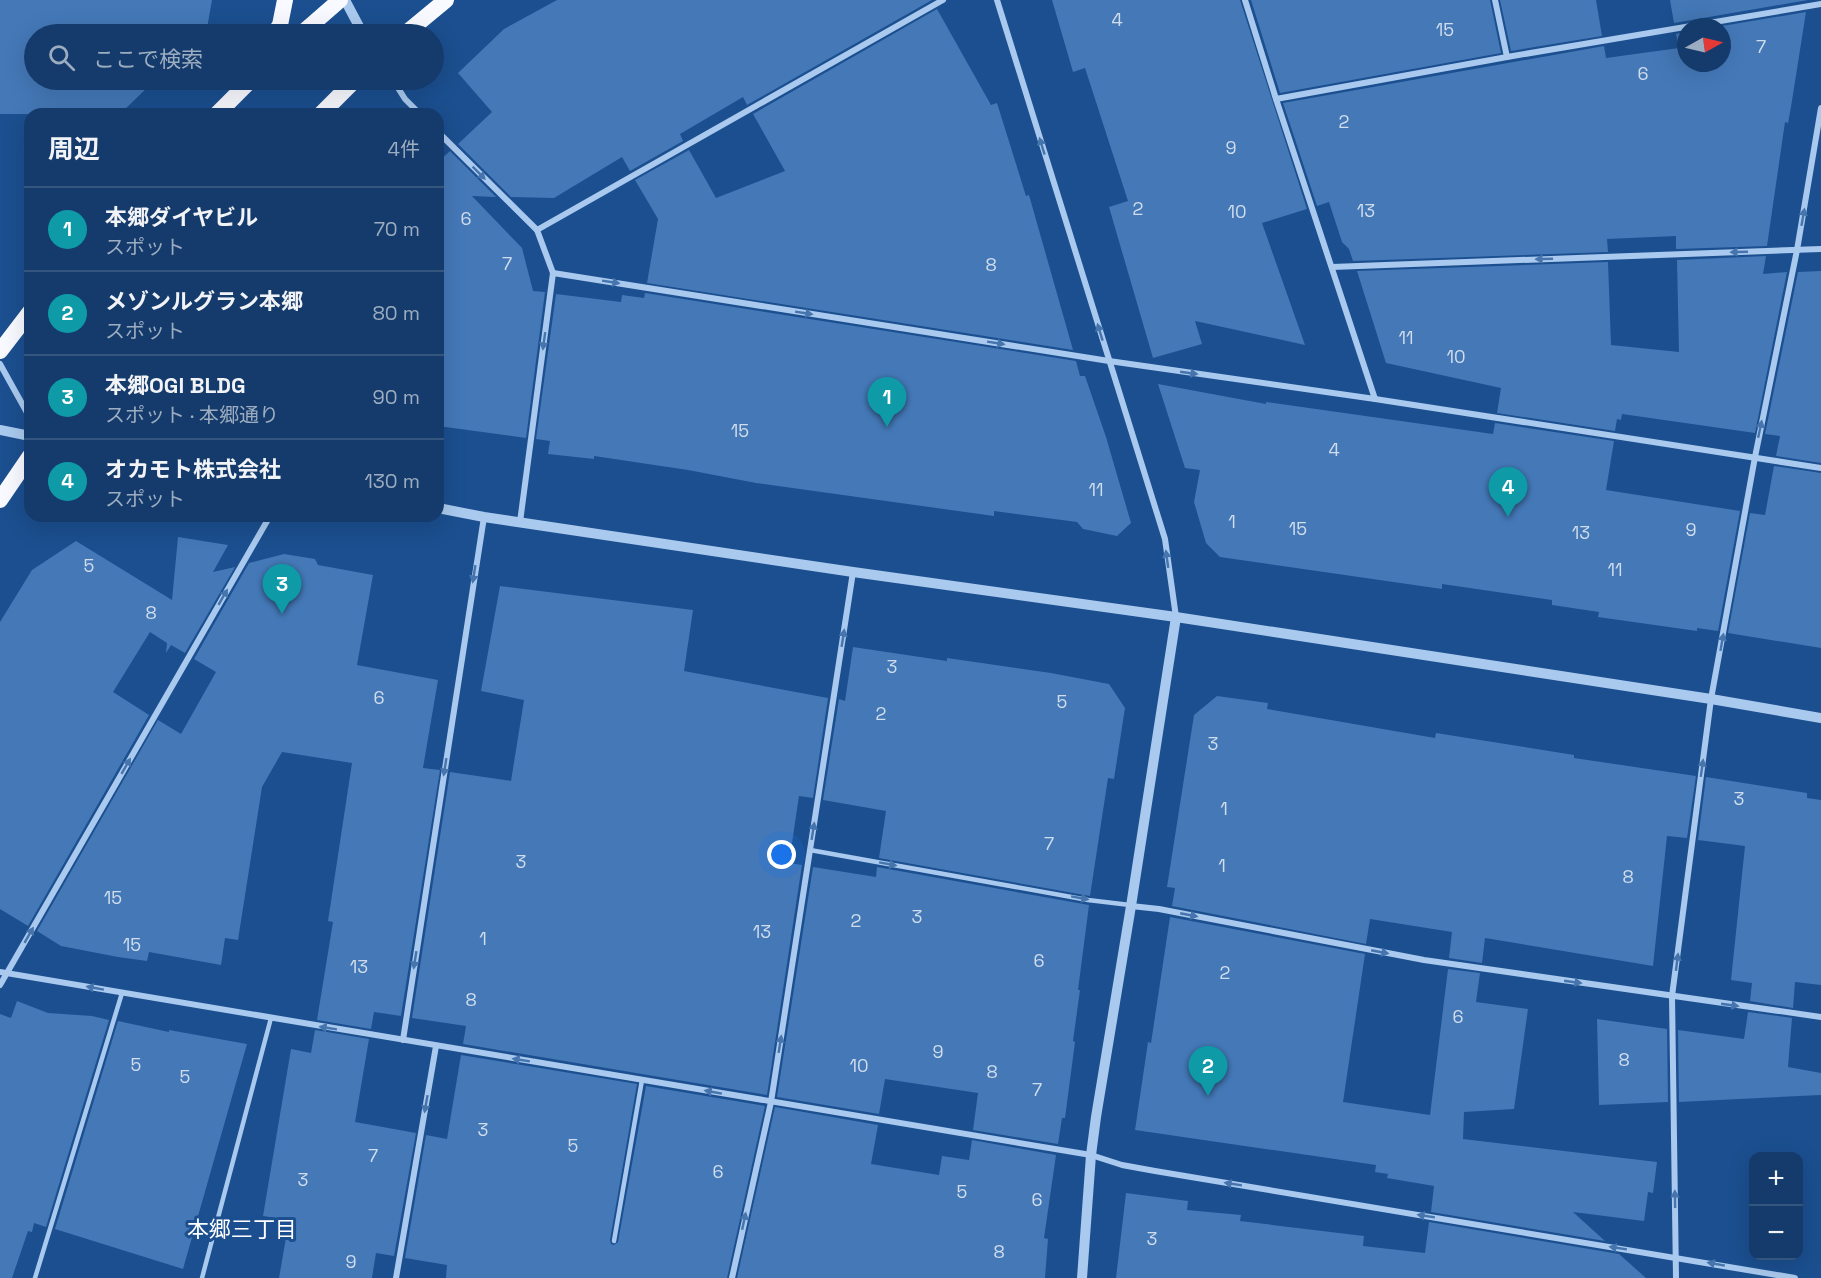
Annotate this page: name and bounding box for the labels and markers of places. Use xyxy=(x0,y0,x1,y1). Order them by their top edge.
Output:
pin: 1 xyxy=(868,378,906,427)
pin: 4 xyxy=(1488,468,1528,517)
pin: 3 xyxy=(262,564,302,614)
pin: 2 xyxy=(1188,1046,1228,1096)

